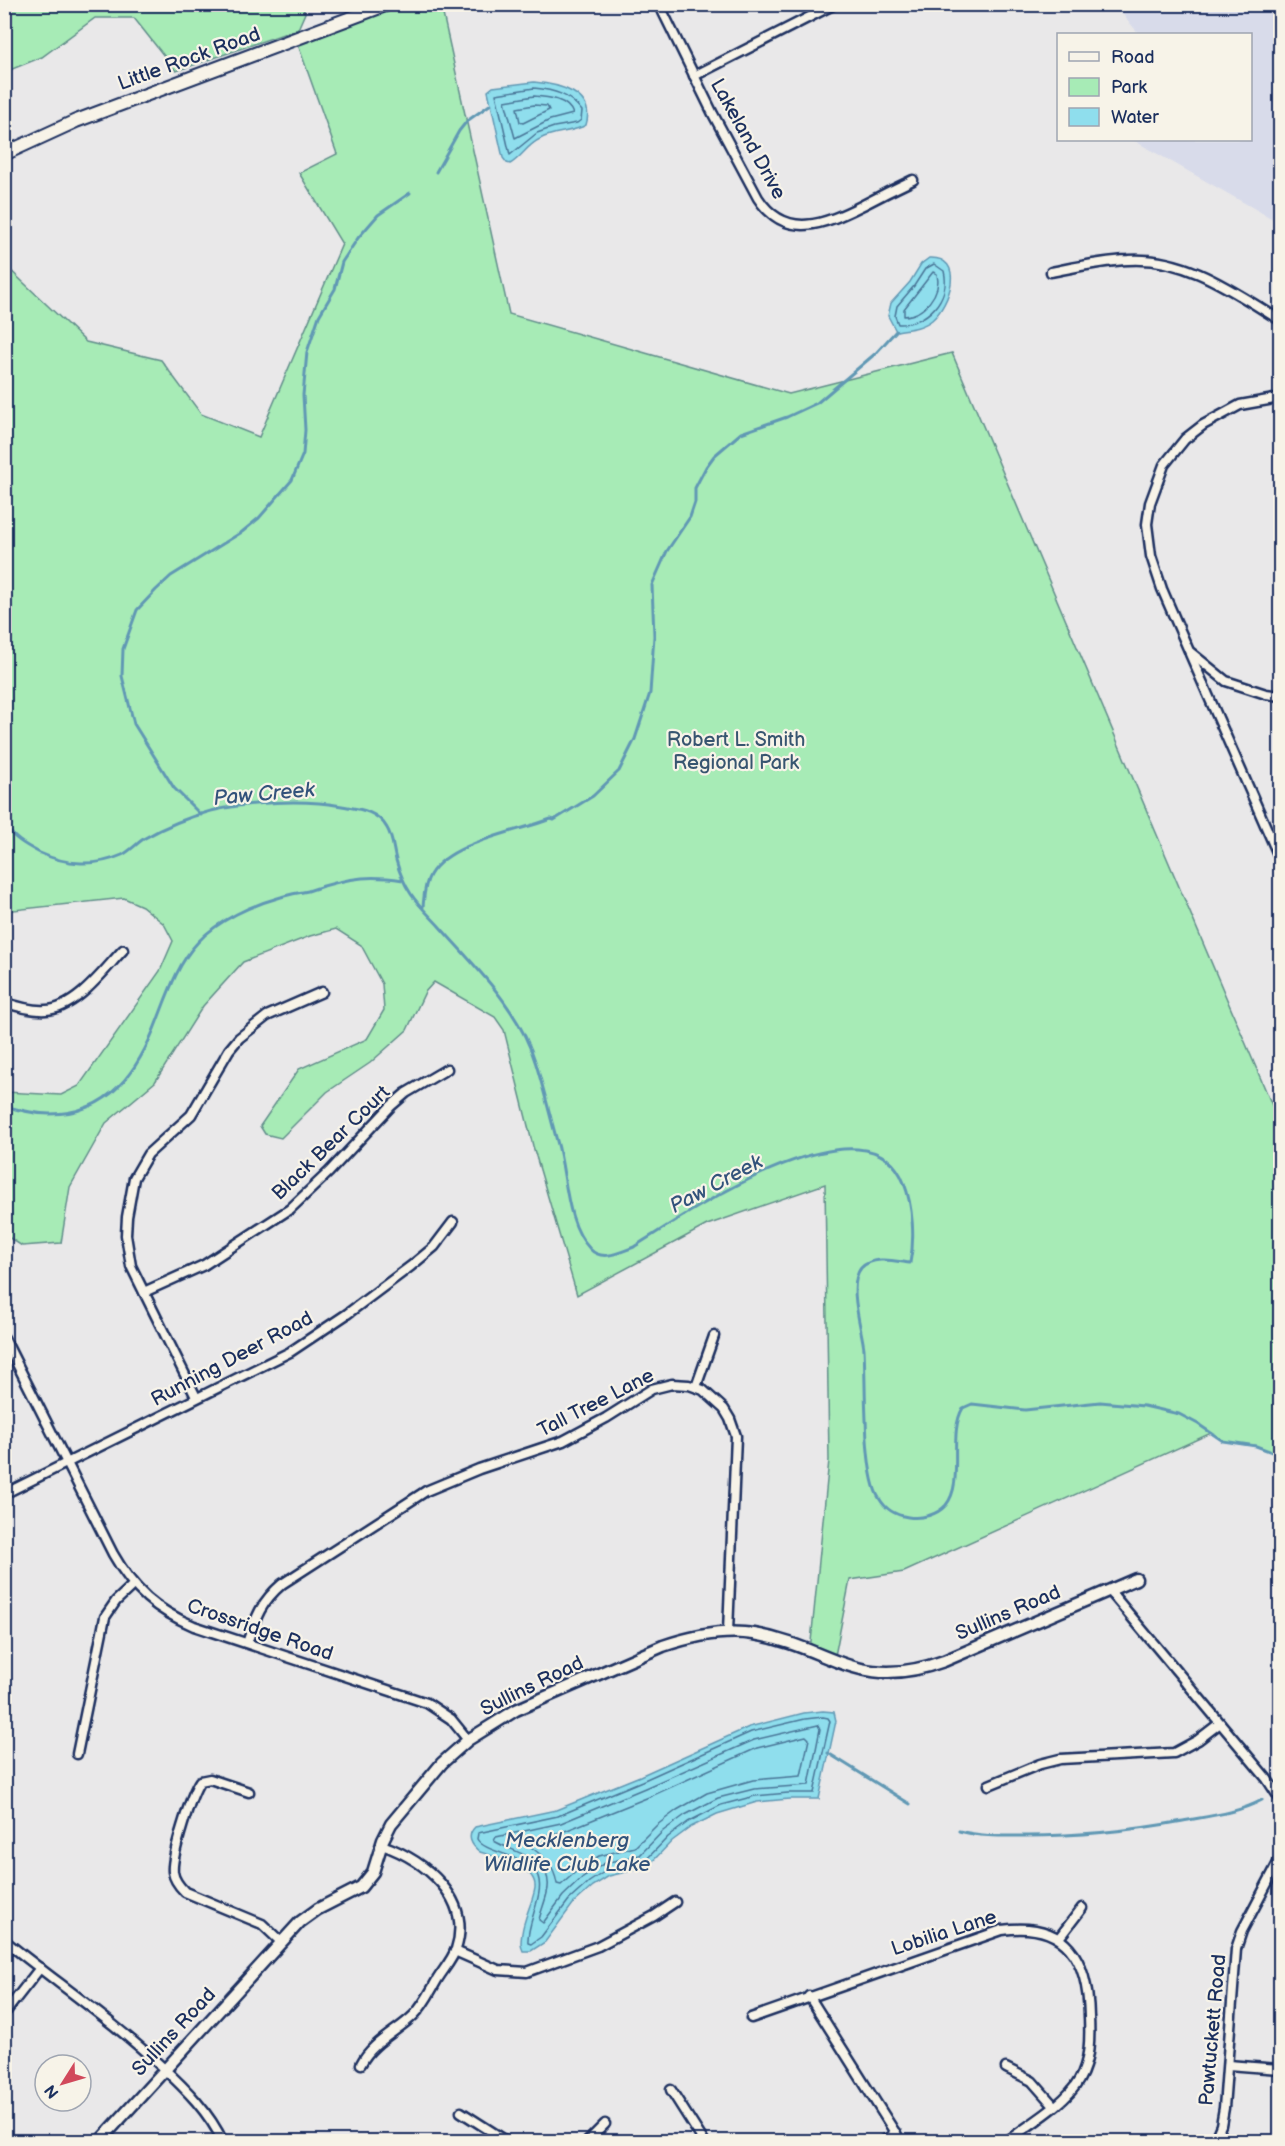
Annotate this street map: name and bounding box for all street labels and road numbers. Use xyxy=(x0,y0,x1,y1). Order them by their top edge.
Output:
street label: Little Rock Road xyxy=(114,22,264,96)
street label: Lakeland Drive xyxy=(705,74,791,204)
street label: Black Bear Court xyxy=(267,1081,395,1205)
street label: Running Deer Road xyxy=(147,1306,317,1412)
street label: Tall Tree Lane xyxy=(534,1363,658,1443)
street label: Sullins Road xyxy=(952,1580,1064,1646)
street label: Crossridge Road xyxy=(184,1594,336,1666)
street label: Sullins Road xyxy=(477,1651,587,1721)
street label: Lobilia Lane xyxy=(888,1905,1000,1961)
street label: Pawtuckett Road xyxy=(1194,1953,1232,2107)
street label: Sullins Road xyxy=(127,1983,221,2081)

